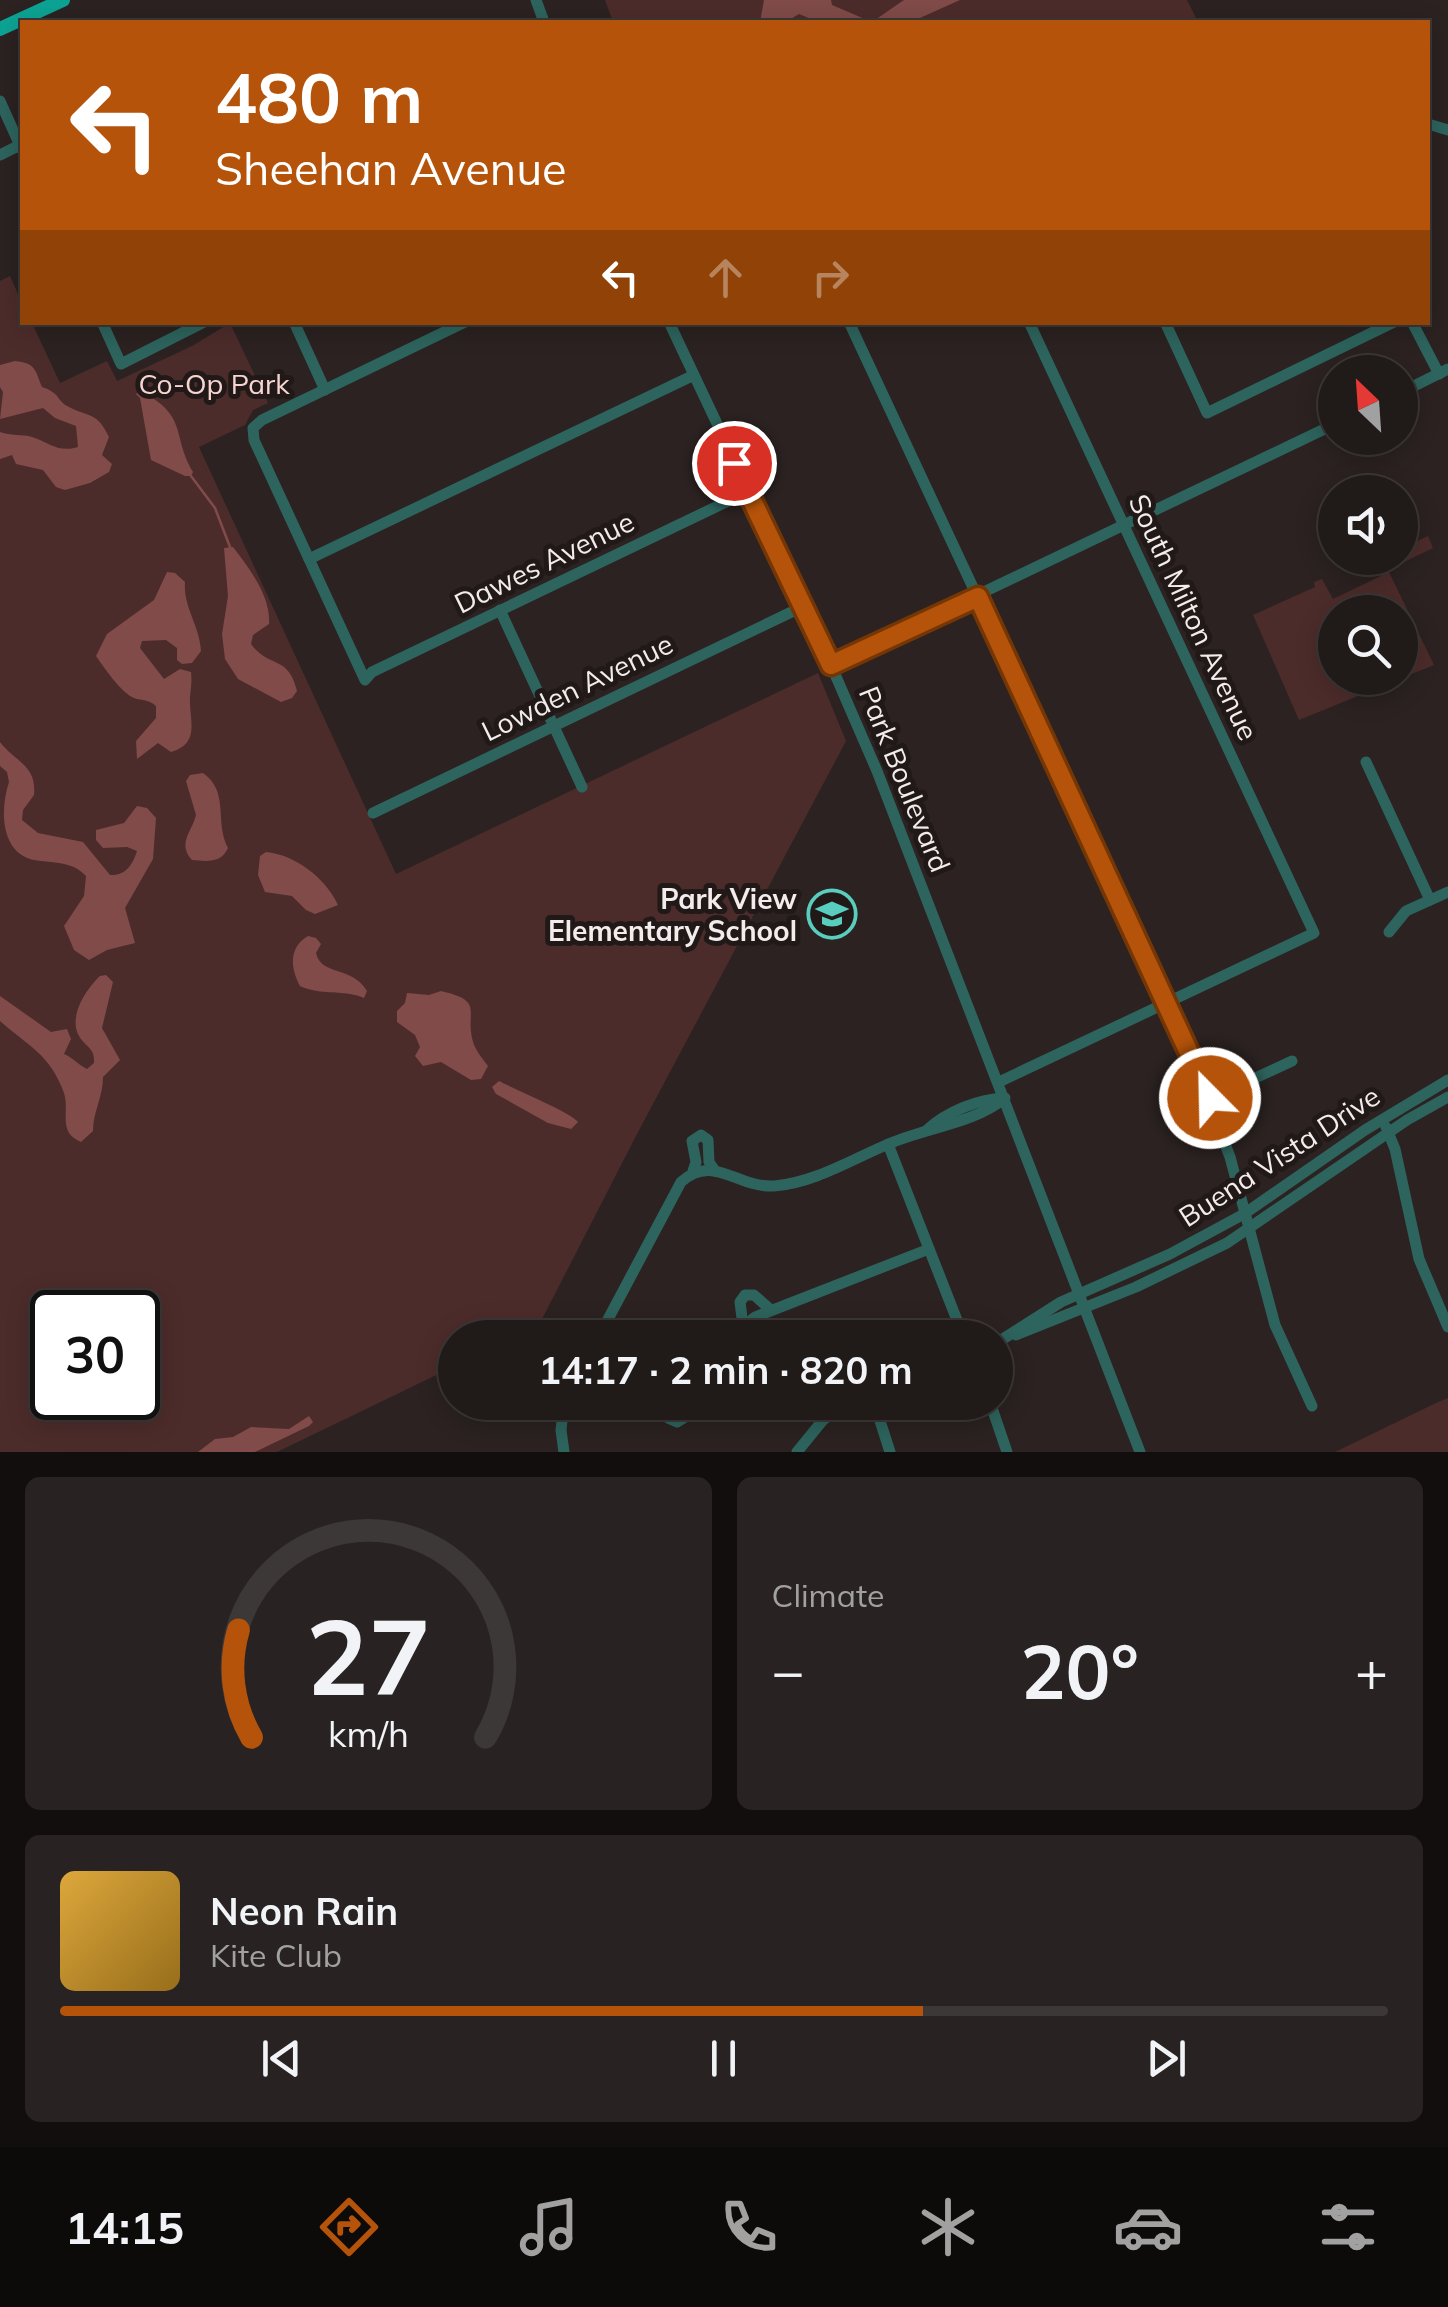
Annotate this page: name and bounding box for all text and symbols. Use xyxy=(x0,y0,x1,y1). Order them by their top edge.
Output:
text: 480 m xyxy=(215,53,423,141)
icon: left xyxy=(50,60,180,190)
text: Sheehan Avenue xyxy=(215,140,567,196)
icon: left xyxy=(593,250,648,305)
icon: ahead xyxy=(698,250,753,305)
icon: right xyxy=(803,250,858,305)
north arrow xyxy=(1318,355,1418,455)
map controls xyxy=(1318,355,1418,695)
park label: Co-Op Park xyxy=(138,366,290,401)
pin xyxy=(692,421,777,506)
icon: arrive xyxy=(707,436,762,491)
button: sound xyxy=(1318,475,1418,575)
street label: South Milton Avenue xyxy=(1122,488,1266,746)
street label: Dawes Avenue xyxy=(448,503,640,621)
button: search xyxy=(1318,595,1418,695)
street label: Lowden Avenue xyxy=(476,626,678,748)
street label: Park Boulevard xyxy=(852,681,958,877)
place label: Park View Elementary School xyxy=(548,881,797,948)
school or university icon: Park View Elementary School xyxy=(806,888,858,940)
position arrow xyxy=(1158,1046,1262,1150)
street label: Buena Vista Drive xyxy=(1172,1078,1386,1234)
speed limit sign: 30 xyxy=(30,1290,160,1420)
text: 14:17 · 2 min · 820 m xyxy=(538,1346,913,1394)
text: Climate xyxy=(772,1575,884,1615)
text: 27 xyxy=(306,1590,431,1721)
text: 20° xyxy=(1021,1624,1139,1718)
text: − xyxy=(772,1636,805,1705)
text: + xyxy=(1355,1636,1388,1705)
text: km/h xyxy=(328,1711,409,1756)
text: Neon Rain xyxy=(210,1887,398,1935)
text: Kite Club xyxy=(210,1935,342,1975)
icon: previous xyxy=(254,2031,309,2086)
icon: pause xyxy=(696,2031,751,2086)
icon: next xyxy=(1139,2031,1194,2086)
icon: directions xyxy=(314,2192,384,2262)
icon: music xyxy=(514,2192,584,2262)
icon: phone xyxy=(714,2192,784,2262)
icon: climate xyxy=(913,2192,983,2262)
icon: car xyxy=(1113,2192,1183,2262)
icon: filters xyxy=(1313,2192,1383,2262)
text: 14:15 xyxy=(65,2199,184,2255)

